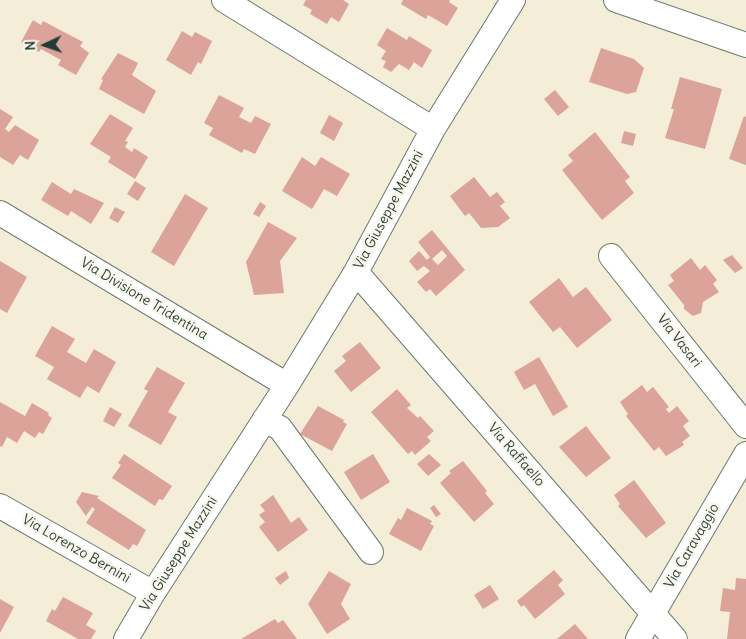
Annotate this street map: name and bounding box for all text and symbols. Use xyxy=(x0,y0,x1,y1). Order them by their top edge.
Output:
north arrow xyxy=(20,20,70,70)
text: N xyxy=(21,40,39,51)
street label: Via Giuseppe Mazzini xyxy=(351,148,427,272)
street label: Via Divisione Tridentina xyxy=(77,254,211,344)
street label: Via Vasari xyxy=(653,311,705,371)
street label: Via Raffaello xyxy=(484,420,548,490)
street label: Via Giuseppe Mazzini xyxy=(137,493,221,615)
street label: Via Caravaggio xyxy=(661,501,723,591)
street label: Via Lorenzo Bernini xyxy=(19,511,133,587)

